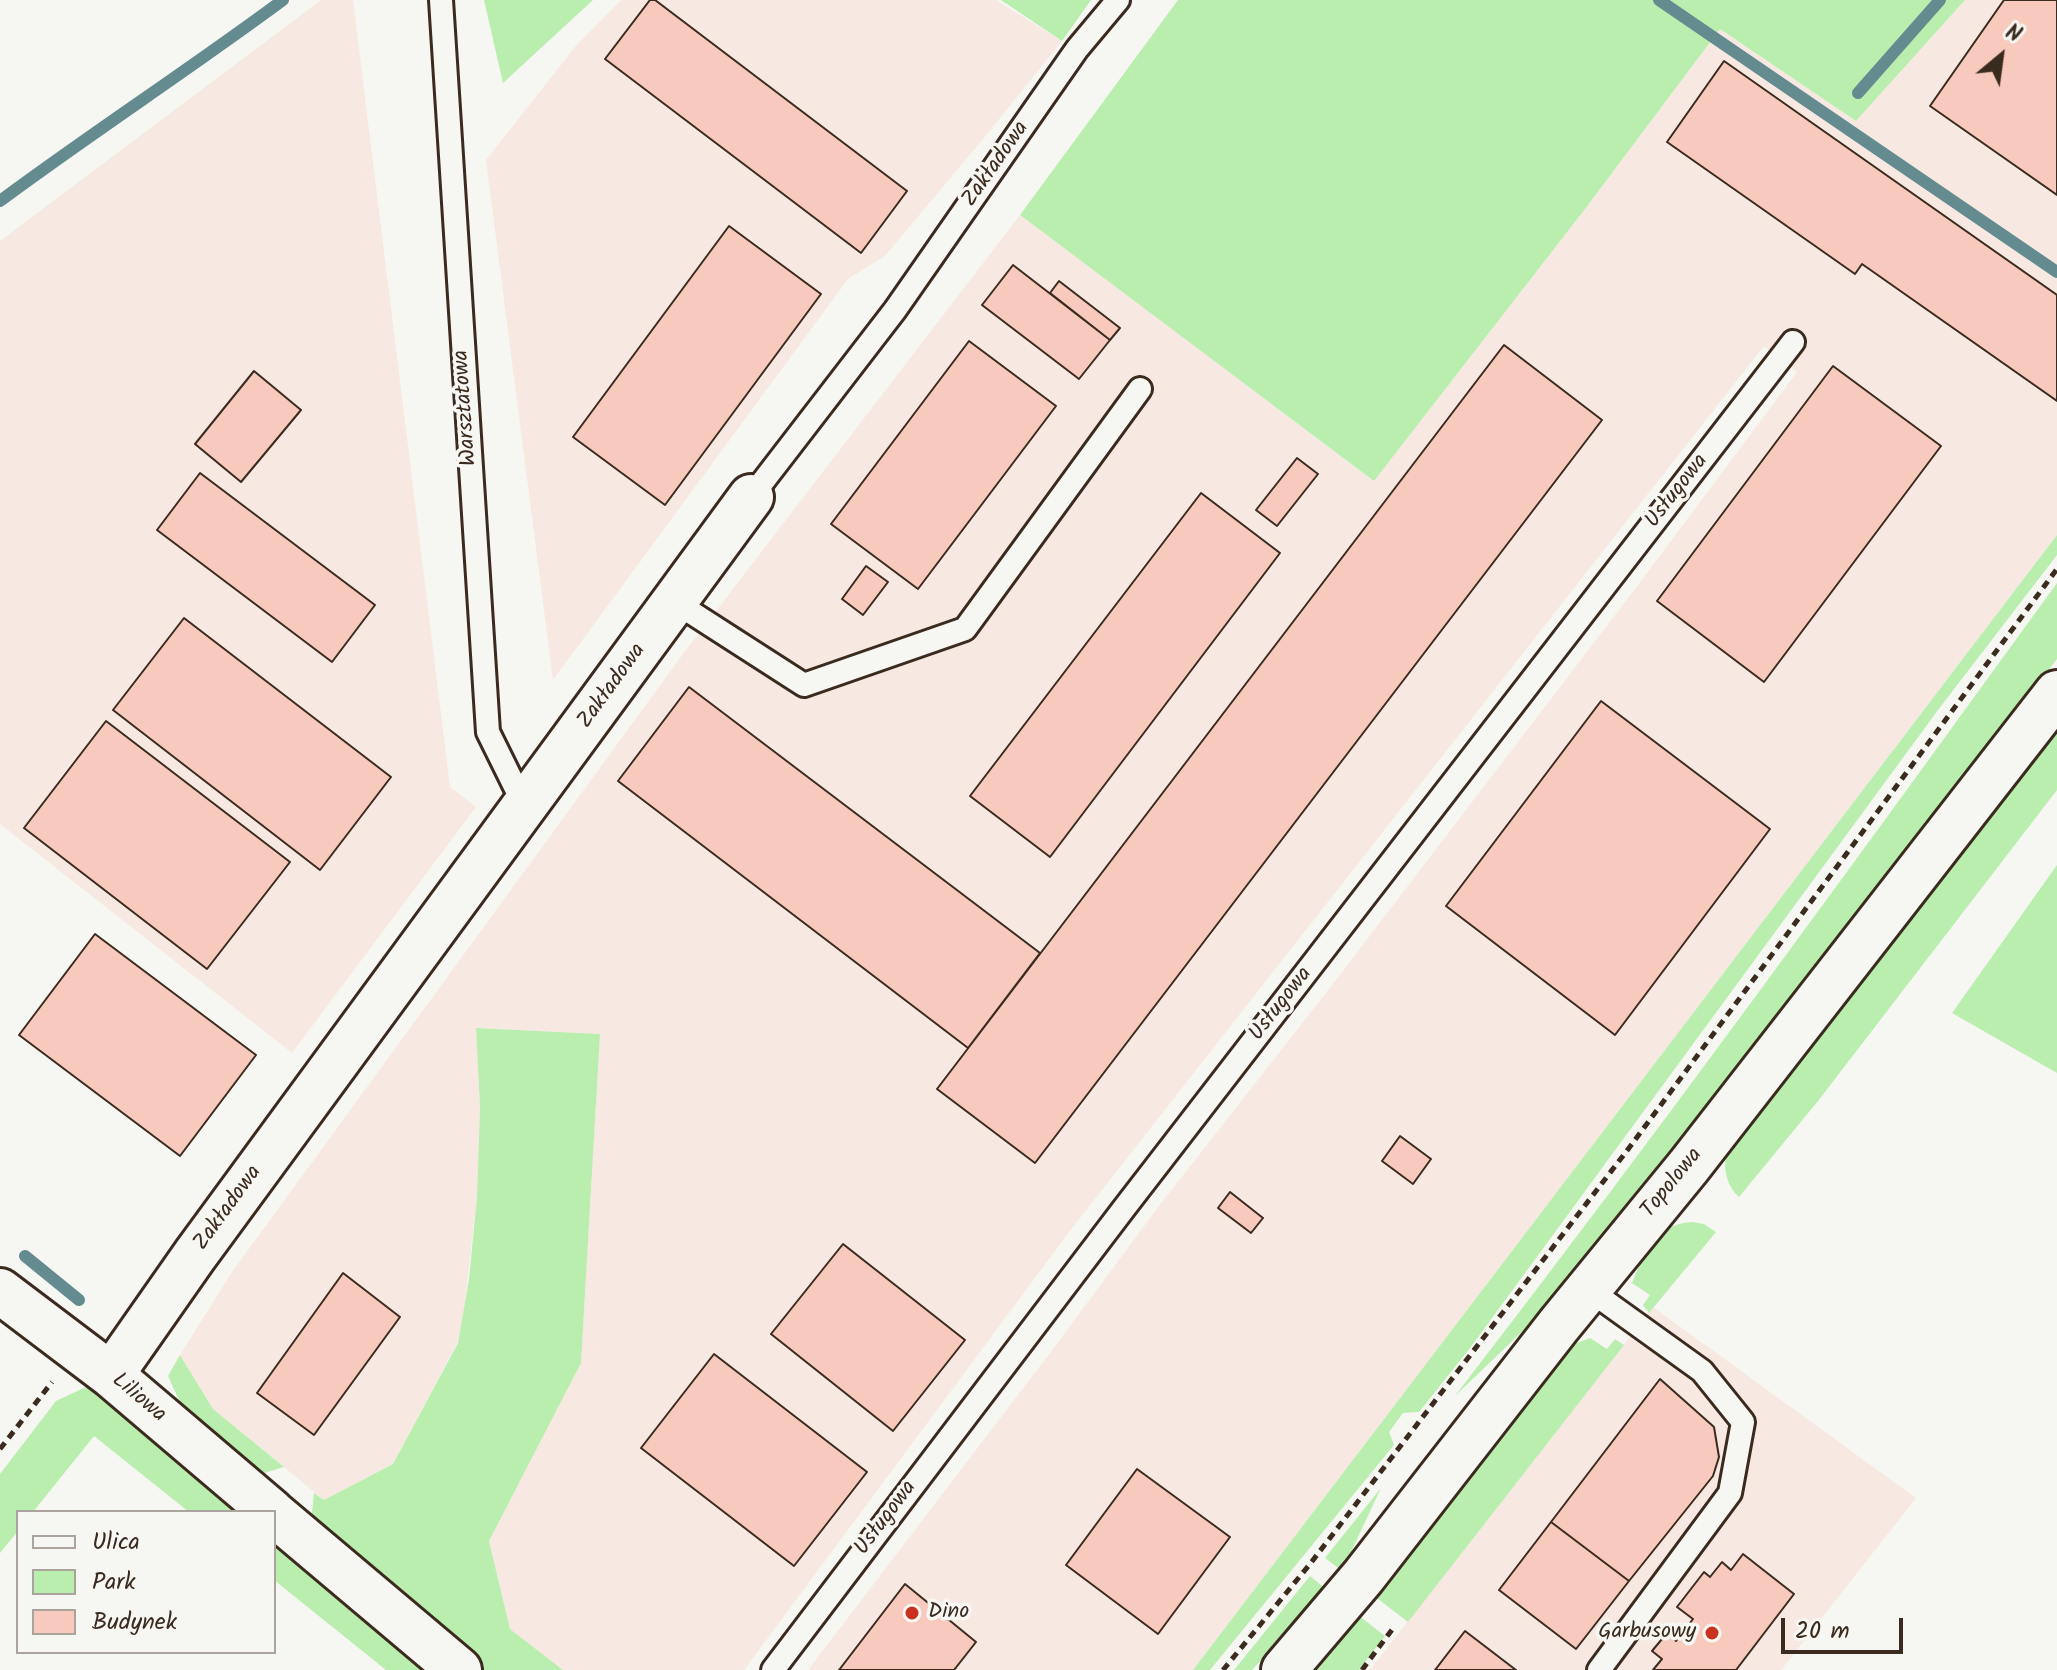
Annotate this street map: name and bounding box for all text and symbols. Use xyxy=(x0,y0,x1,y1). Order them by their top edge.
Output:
north arrow xyxy=(1961,16,2041,96)
text: N xyxy=(1998,16,2027,53)
street label: Zakładowa xyxy=(958,117,1036,213)
street label: Warsztatowa xyxy=(450,349,484,467)
street label: Usługowa xyxy=(1641,450,1715,534)
street label: Zakładowa xyxy=(573,639,653,735)
street label: Usługowa xyxy=(1245,963,1319,1047)
street label: Topolowa xyxy=(1637,1144,1709,1224)
street label: Zakładowa xyxy=(189,1161,269,1257)
street label: Liliowa xyxy=(105,1369,171,1429)
street label: Usługowa xyxy=(850,1476,924,1562)
legend xyxy=(16,1510,276,1654)
text: Ulica xyxy=(92,1523,140,1562)
text: Park xyxy=(92,1563,136,1602)
place label: Dino xyxy=(928,1600,969,1626)
scale bar xyxy=(1785,1602,1907,1652)
text: Budynek xyxy=(92,1603,177,1642)
marker: Dino xyxy=(903,1604,921,1622)
text: 20 m xyxy=(1795,1612,1850,1651)
place label: Garbusowy xyxy=(1598,1620,1696,1646)
marker: Garbusowy xyxy=(1703,1624,1721,1642)

